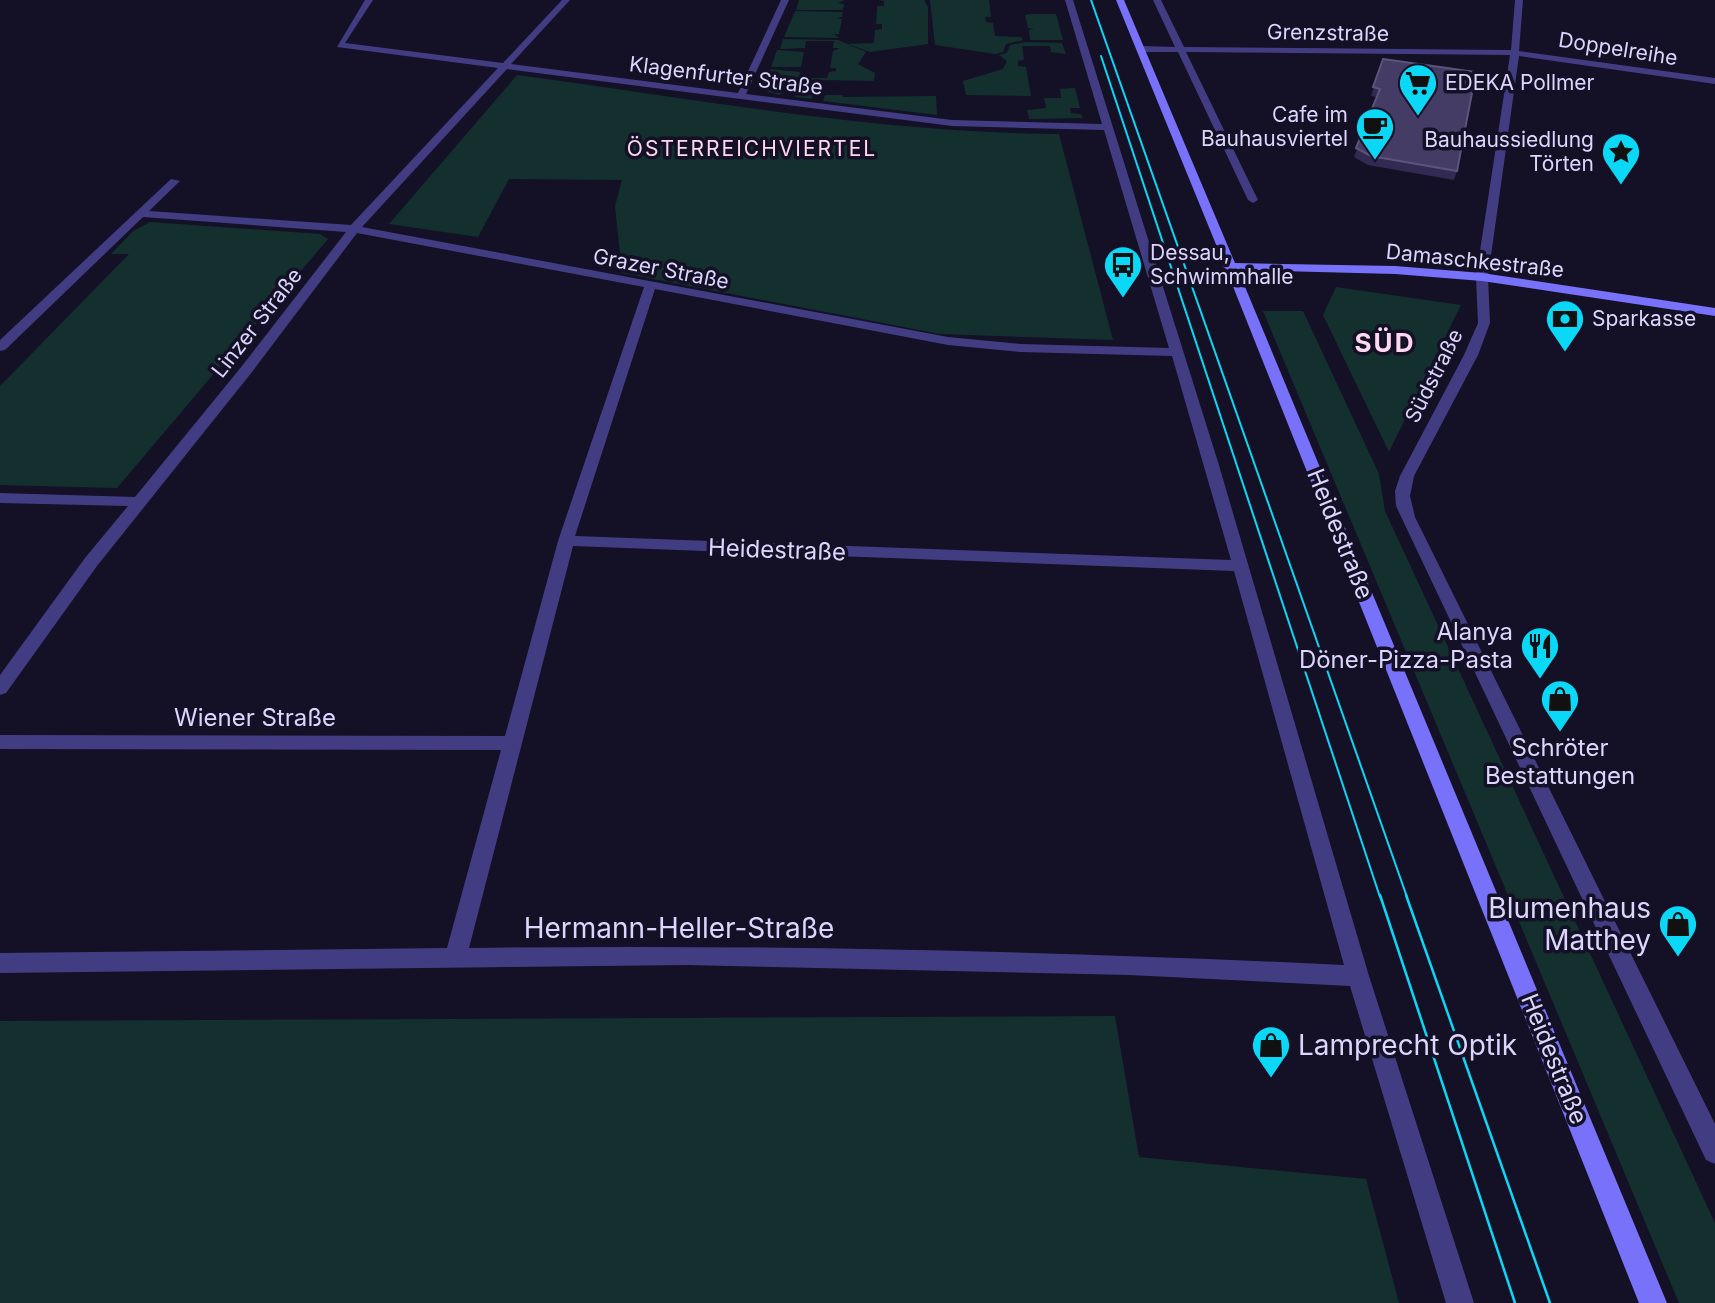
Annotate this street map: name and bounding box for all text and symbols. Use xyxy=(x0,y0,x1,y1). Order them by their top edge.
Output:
street label: Grenzstraße xyxy=(1267,19,1389,46)
street label: Doppelreihe xyxy=(1557,27,1679,70)
street label: Klagenfurter Straße xyxy=(628,51,824,100)
supermarket icon: EDEKA Pollmer xyxy=(1397,62,1439,117)
place label: EDEKA Pollmer xyxy=(1445,70,1595,95)
place label: Cafe im Bauhausviertel xyxy=(1201,102,1348,151)
cafe icon: Cafe im Bauhausviertel xyxy=(1354,106,1396,161)
place label: Bauhaussiedlung Törten xyxy=(1424,127,1594,176)
place icon: Bauhaussiedlung Törten xyxy=(1600,131,1642,186)
district label: ÖSTERREICHVIERTEL xyxy=(627,136,877,161)
street label: Damaschkestraße xyxy=(1385,239,1565,282)
place label: Dessau, Schwimmhalle xyxy=(1150,240,1294,289)
street label: Grazer Straße xyxy=(591,243,731,294)
bus stop icon: Dessau, Schwimmhalle xyxy=(1102,244,1144,299)
street label: Linzer Straße xyxy=(206,263,307,382)
bank icon: Sparkasse xyxy=(1544,298,1586,353)
place label: Sparkasse xyxy=(1592,306,1696,331)
street label: Südstraße xyxy=(1399,325,1468,427)
district label: SÜD xyxy=(1355,327,1415,358)
street label: Heidestraße xyxy=(1301,464,1380,603)
street label: Heidestraße xyxy=(707,533,847,566)
place label: Alanya Döner-Pizza-Pasta xyxy=(1299,617,1513,674)
restaurant icon: Alanya Döner-Pizza-Pasta xyxy=(1519,625,1561,680)
shop icon: Schröter Bestattungen xyxy=(1539,678,1581,733)
street label: Wiener Straße xyxy=(174,703,336,732)
place label: Schröter Bestattungen xyxy=(1485,733,1635,790)
place label: Blumenhaus Matthey xyxy=(1488,891,1651,957)
shop icon: Blumenhaus Matthey xyxy=(1657,903,1699,958)
street label: Hermann-Heller-Straße xyxy=(524,911,834,945)
street label: Heidestraße xyxy=(1515,989,1594,1128)
shop icon: Lamprecht Optik xyxy=(1250,1024,1292,1079)
place label: Lamprecht Optik xyxy=(1298,1028,1517,1062)

